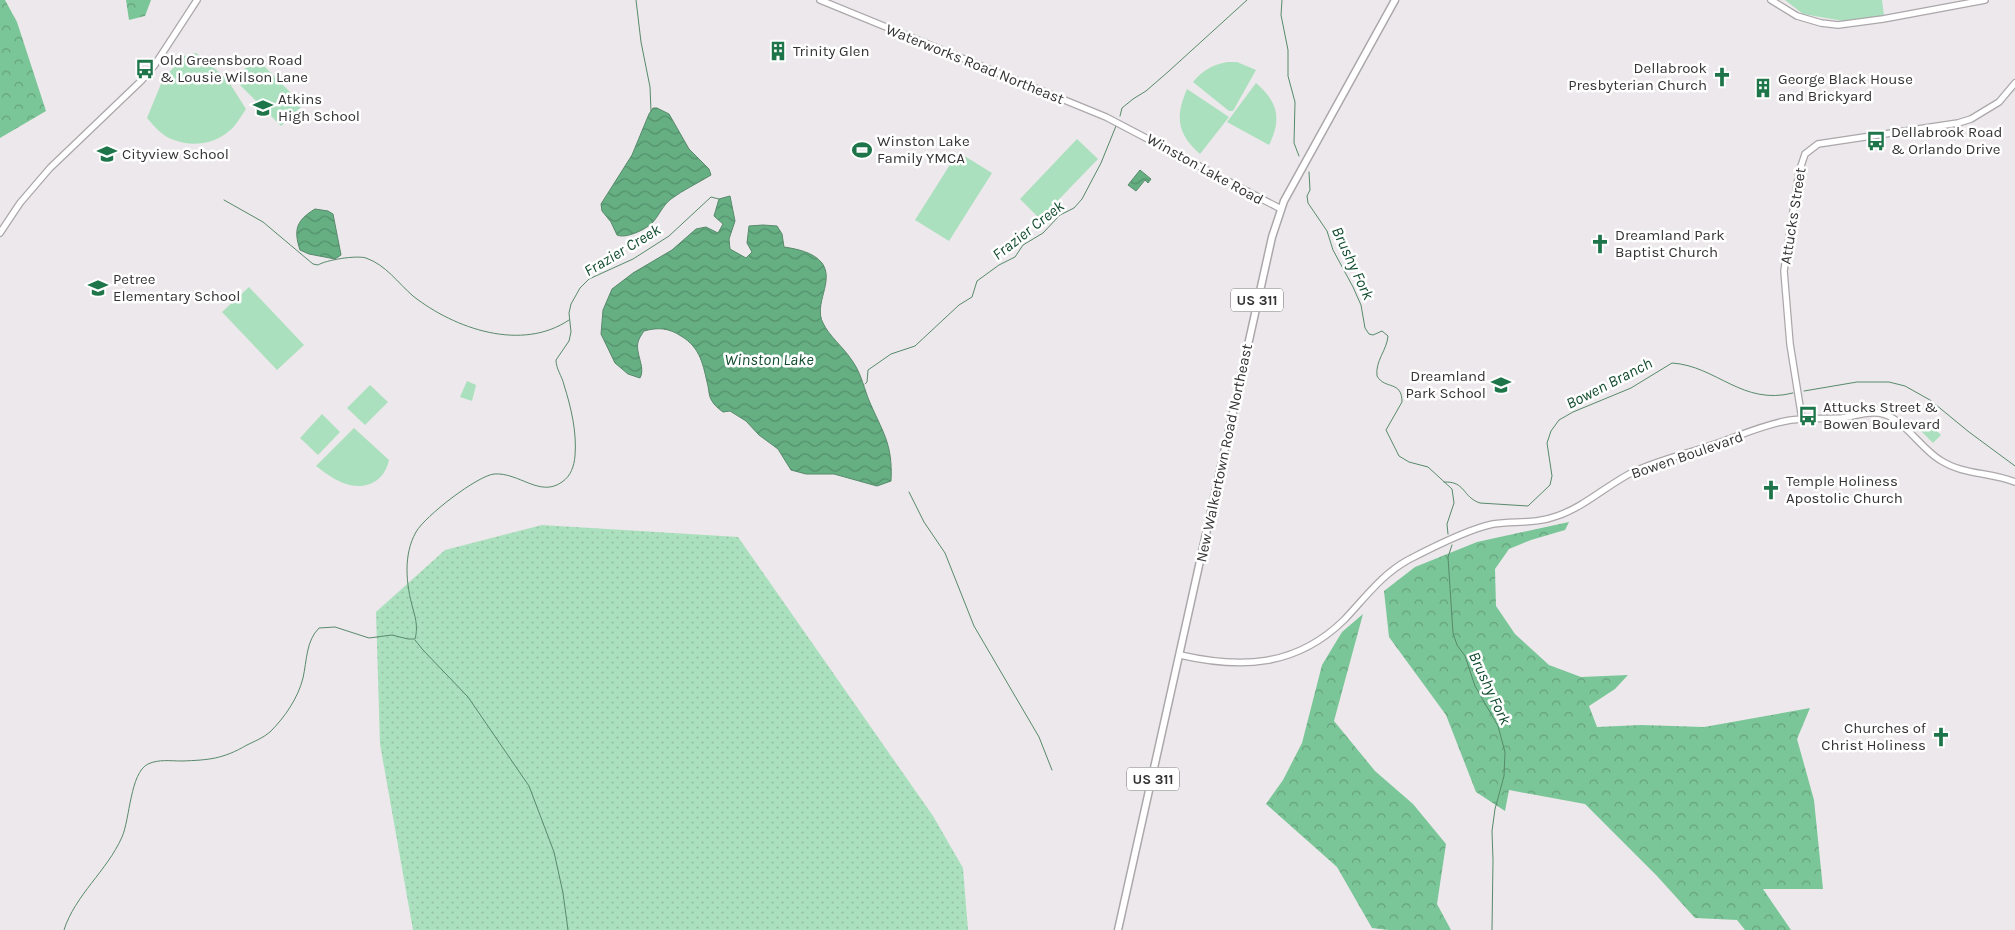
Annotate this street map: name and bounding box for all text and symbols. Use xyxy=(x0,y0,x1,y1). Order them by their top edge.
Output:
street label: Waterworks Road Northeast xyxy=(883,20,1067,108)
building icon: Trinity Glen xyxy=(767,40,789,62)
place label: Trinity Glen xyxy=(793,42,870,60)
place label: Old Greensboro Road & Lousie Wilson Lane xyxy=(160,51,308,86)
bus stop icon: Old Greensboro Road & Lousie Wilson Lane xyxy=(134,58,156,80)
place label: Dellabrook Presbyterian Church xyxy=(1568,59,1707,94)
church icon: Dellabrook Presbyterian Church xyxy=(1711,66,1733,88)
place label: George Black House and Brickyard xyxy=(1778,70,1913,105)
building icon: George Black House and Brickyard xyxy=(1752,77,1774,99)
place label: Atkins High School xyxy=(278,90,360,125)
school or university icon: Atkins High School xyxy=(252,97,274,119)
place label: Dellabrook Road & Orlando Drive xyxy=(1891,123,2003,158)
street label: Winston Lake Road xyxy=(1143,129,1267,209)
bus stop icon: Dellabrook Road & Orlando Drive xyxy=(1865,130,1887,152)
place label: Winston Lake Family YMCA xyxy=(877,132,970,167)
sports icon: Winston Lake Family YMCA xyxy=(851,139,873,161)
school or university icon: Cityview School xyxy=(96,143,118,165)
place label: Cityview School xyxy=(122,145,229,163)
street label: Attucks Street xyxy=(1776,166,1810,266)
water label: Frazier Creek xyxy=(988,196,1068,264)
water label: Frazier Creek xyxy=(580,219,664,280)
water label: Brushy Fork xyxy=(1328,223,1379,303)
place label: Dreamland Park Baptist Church xyxy=(1615,226,1725,261)
church icon: Dreamland Park Baptist Church xyxy=(1589,233,1611,255)
place label: Petree Elementary School xyxy=(113,270,240,305)
school or university icon: Petree Elementary School xyxy=(87,277,109,299)
road number: US 311 xyxy=(1231,288,1283,312)
street label: New Walkertown Road Northeast xyxy=(1192,342,1256,564)
water label: Winston Lake xyxy=(724,350,814,369)
water label: Bowen Branch xyxy=(1563,353,1655,413)
place label: Dreamland Park School xyxy=(1406,367,1486,402)
school or university icon: Dreamland Park School xyxy=(1490,374,1512,396)
place label: Attucks Street & Bowen Boulevard xyxy=(1823,398,1940,433)
bus stop icon: Attucks Street & Bowen Boulevard xyxy=(1797,405,1819,427)
street label: Bowen Boulevard xyxy=(1629,427,1745,483)
place label: Temple Holiness Apostolic Church xyxy=(1786,472,1903,507)
church icon: Temple Holiness Apostolic Church xyxy=(1760,479,1782,501)
water label: Brushy Fork xyxy=(1465,648,1516,728)
place label: Churches of Christ Holiness xyxy=(1821,719,1927,754)
church icon: Churches of Christ Holiness xyxy=(1930,726,1952,748)
road number: US 311 xyxy=(1127,768,1179,791)

